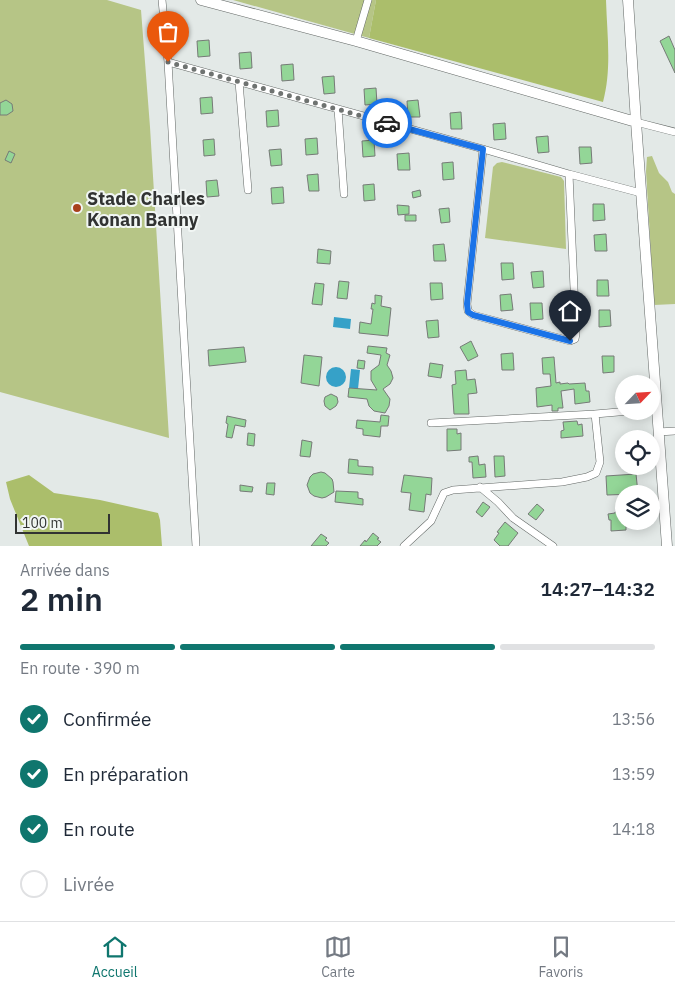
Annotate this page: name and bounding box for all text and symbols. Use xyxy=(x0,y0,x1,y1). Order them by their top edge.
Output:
pin xyxy=(147,11,189,62)
icon: bag xyxy=(154,18,182,46)
courier xyxy=(362,98,412,148)
icon: car xyxy=(373,109,401,137)
place label: Stade Charles Konan Banny xyxy=(87,187,205,231)
marker: Stade Charles Konan Banny xyxy=(71,202,83,214)
pin xyxy=(549,290,591,341)
icon: home xyxy=(556,297,584,325)
north arrow xyxy=(615,375,660,420)
map controls xyxy=(615,375,660,530)
button: locate xyxy=(615,430,660,475)
button: layers xyxy=(615,485,660,530)
scale bar xyxy=(15,511,110,534)
text: 100 m xyxy=(22,514,63,532)
text: Arrivée dans xyxy=(20,560,110,580)
text: 14:27–14:32 xyxy=(541,577,655,601)
text: 2 min xyxy=(20,578,103,620)
text: En route · 390 m xyxy=(20,658,140,678)
icon: check xyxy=(20,705,48,733)
text: Confirmée xyxy=(63,707,151,731)
text: 13:56 xyxy=(612,709,655,729)
icon: check xyxy=(20,760,48,788)
text: En préparation xyxy=(63,762,189,786)
text: 13:59 xyxy=(612,764,655,784)
icon: check xyxy=(20,815,48,843)
text: En route xyxy=(63,817,135,841)
text: 14:18 xyxy=(612,819,655,839)
text: Livrée xyxy=(63,872,114,896)
tab: Accueil xyxy=(92,933,138,981)
tab: Carte xyxy=(321,933,355,981)
tab: Favoris xyxy=(539,933,583,981)

